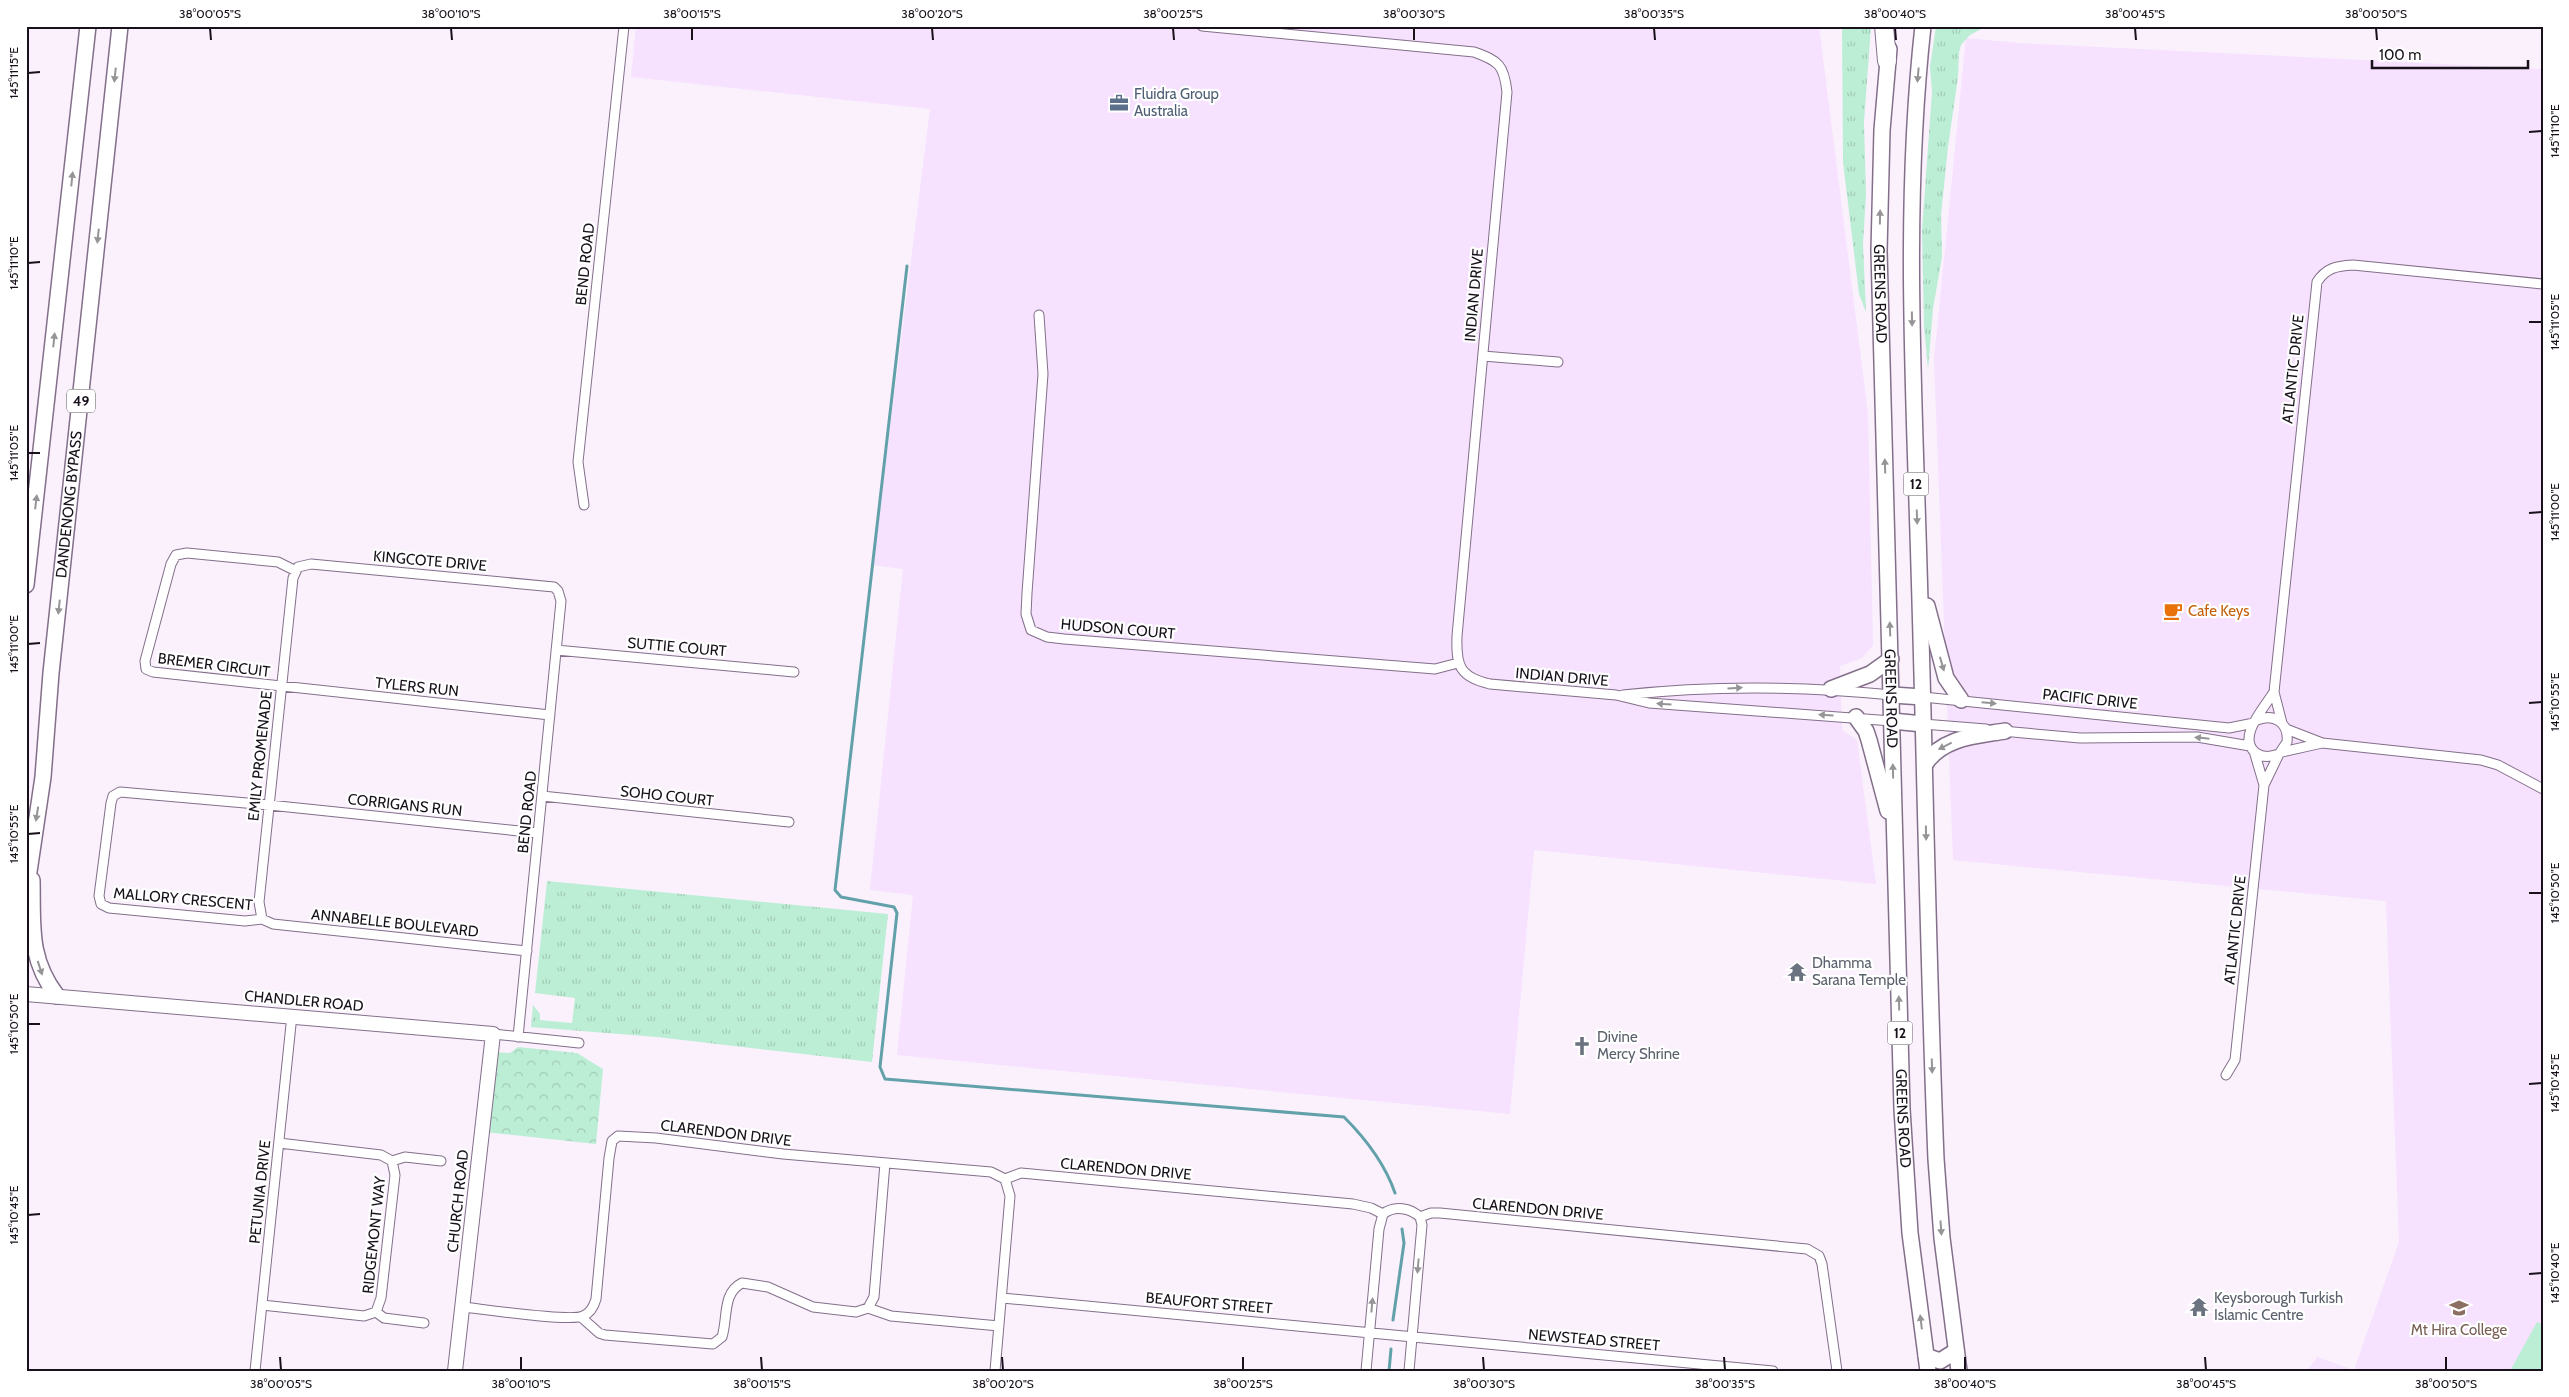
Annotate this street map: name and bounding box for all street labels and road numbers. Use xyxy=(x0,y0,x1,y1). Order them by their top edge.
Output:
street label: BEND ROAD xyxy=(572,222,598,306)
street label: GREENS ROAD xyxy=(1870,244,1890,343)
street label: INDIAN DRIVE xyxy=(1461,248,1487,342)
street label: ATLANTIC DRIVE xyxy=(2278,314,2308,424)
road number: 49 xyxy=(67,390,95,412)
street label: DANDENONG BYPASS xyxy=(52,430,86,579)
road number: 12 xyxy=(1904,472,1928,496)
street label: KINGCOTE DRIVE xyxy=(372,547,488,575)
street label: HUDSON COURT xyxy=(1060,615,1176,643)
street label: SUTTIE COURT xyxy=(627,634,727,660)
street label: BREMER CIRCUIT xyxy=(157,649,271,681)
street label: GREENS ROAD xyxy=(1881,649,1901,748)
street label: INDIAN DRIVE xyxy=(1515,664,1609,690)
street label: TYLERS RUN xyxy=(374,674,460,700)
street label: PACIFIC DRIVE xyxy=(2042,685,2138,713)
street label: EMILY PROMENADE xyxy=(244,690,276,822)
street label: BEND ROAD xyxy=(514,770,540,854)
street label: SOHO COURT xyxy=(619,782,715,810)
street label: CORRIGANS RUN xyxy=(347,790,463,820)
street label: ATLANTIC DRIVE xyxy=(2220,875,2250,985)
street label: MALLORY CRESCENT xyxy=(113,884,253,914)
street label: ANNABELLE BOULEVARD xyxy=(310,905,480,941)
street label: CHANDLER ROAD xyxy=(244,987,364,1015)
road number: 12 xyxy=(1888,1021,1912,1044)
street label: GREENS ROAD xyxy=(1892,1069,1915,1168)
street label: CLARENDON DRIVE xyxy=(660,1116,792,1150)
street label: PETUNIA DRIVE xyxy=(246,1139,274,1245)
street label: CHURCH ROAD xyxy=(444,1148,472,1253)
street label: CLARENDON DRIVE xyxy=(1060,1154,1192,1184)
street label: RIDGEMONT WAY xyxy=(359,1175,389,1295)
street label: CLARENDON DRIVE xyxy=(1472,1194,1604,1224)
street label: BEAUFORT STREET xyxy=(1145,1288,1273,1318)
street label: NEWSTEAD STREET xyxy=(1527,1325,1661,1355)

